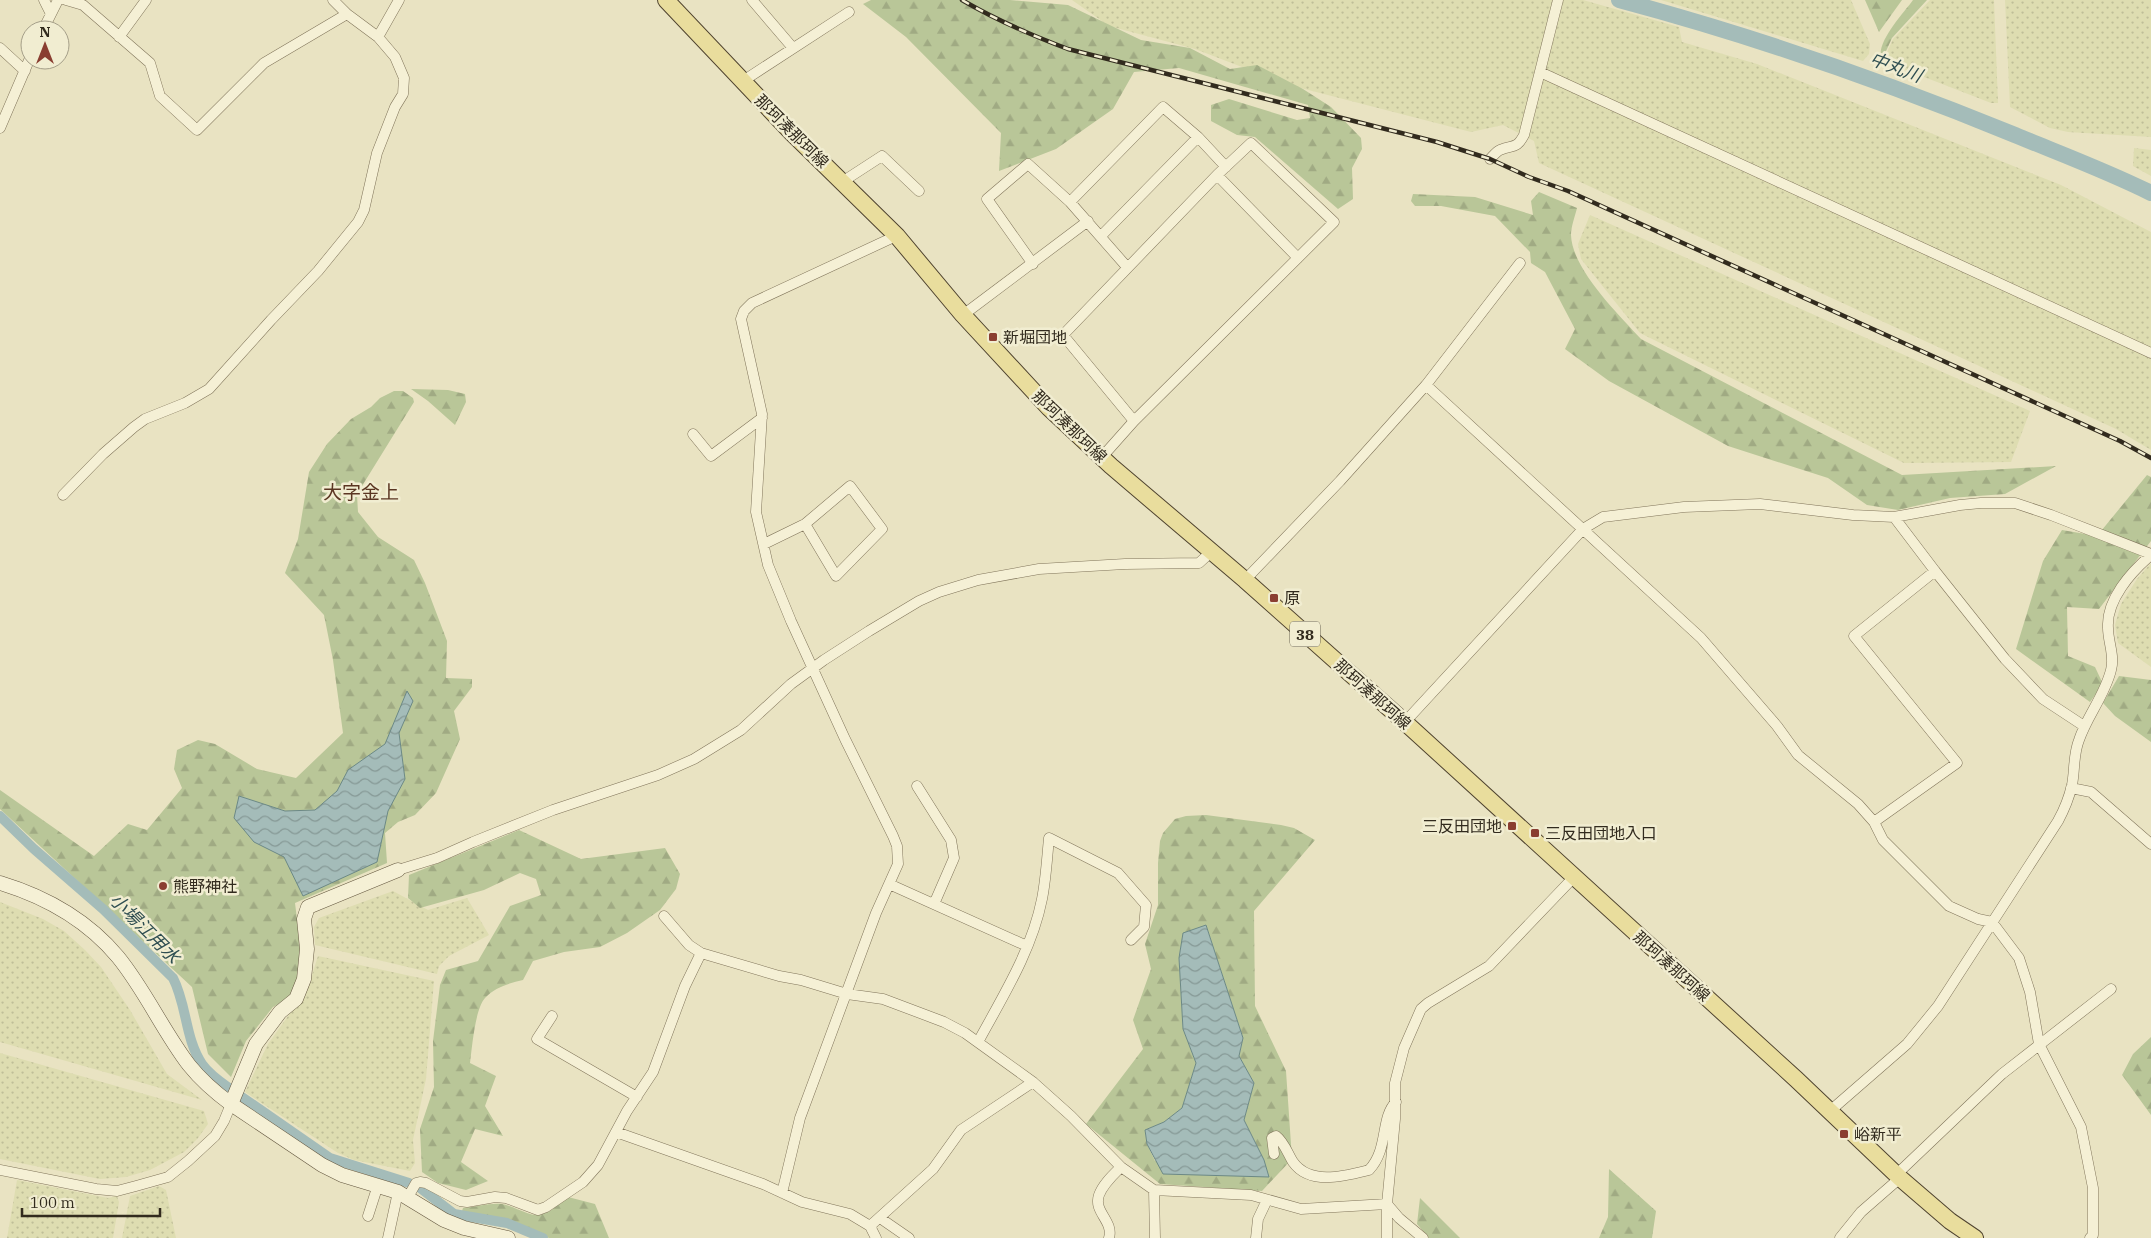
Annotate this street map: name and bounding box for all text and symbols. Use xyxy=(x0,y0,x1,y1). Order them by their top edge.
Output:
north arrow xyxy=(20,20,70,70)
text: N xyxy=(39,23,51,41)
water label: 中丸川 xyxy=(1867,47,1927,88)
street label: 那珂湊那珂線 xyxy=(751,90,833,172)
place label: 新堀団地 xyxy=(1003,327,1067,347)
marker: 新堀団地 xyxy=(987,331,999,343)
street label: 那珂湊那珂線 xyxy=(1029,385,1111,467)
district label: 大字金上 xyxy=(323,480,399,504)
place label: 原 xyxy=(1284,588,1300,608)
marker: 原 xyxy=(1268,592,1280,604)
road number: 38 xyxy=(1290,622,1320,646)
street label: 那珂湊那珂線 xyxy=(1331,654,1415,734)
place label: 三反田団地 xyxy=(1422,816,1502,836)
marker: 三反田団地 xyxy=(1506,820,1518,832)
place label: 三反田団地入口 xyxy=(1545,823,1657,843)
marker: 三反田団地入口 xyxy=(1529,827,1541,839)
place label: 熊野神社 xyxy=(173,876,237,896)
marker: 熊野神社 xyxy=(157,880,169,892)
water label: 小場江用水 xyxy=(105,888,186,969)
street label: 那珂湊那珂線 xyxy=(1630,926,1714,1006)
place label: 峪新平 xyxy=(1854,1124,1902,1144)
marker: 峪新平 xyxy=(1838,1128,1850,1140)
scale bar xyxy=(22,1186,160,1218)
text: 100 m xyxy=(30,1193,75,1212)

